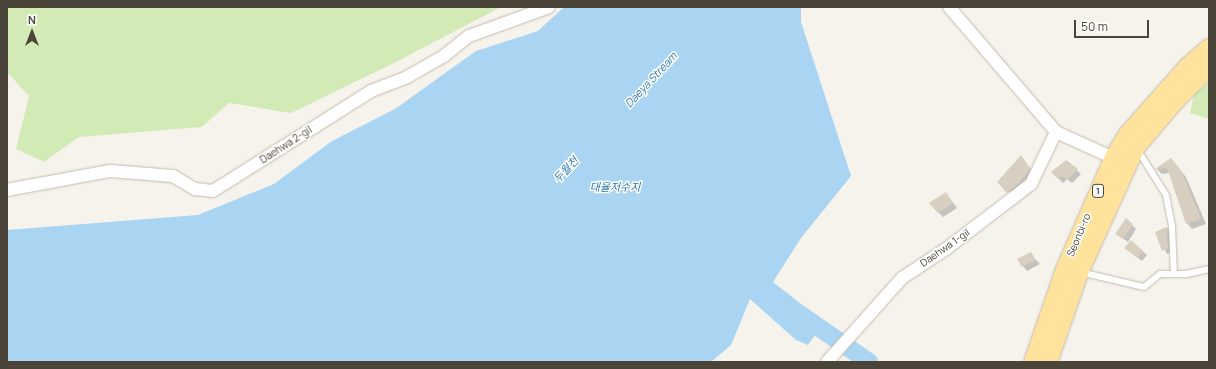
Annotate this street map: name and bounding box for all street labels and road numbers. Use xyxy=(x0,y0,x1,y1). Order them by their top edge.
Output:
street label: Daehwa 2-gil xyxy=(258,124,314,166)
road number: 1 xyxy=(1092,184,1104,198)
street label: Seonbi-ro xyxy=(1065,212,1093,258)
street label: Daehwa 1-gil xyxy=(918,227,972,269)

